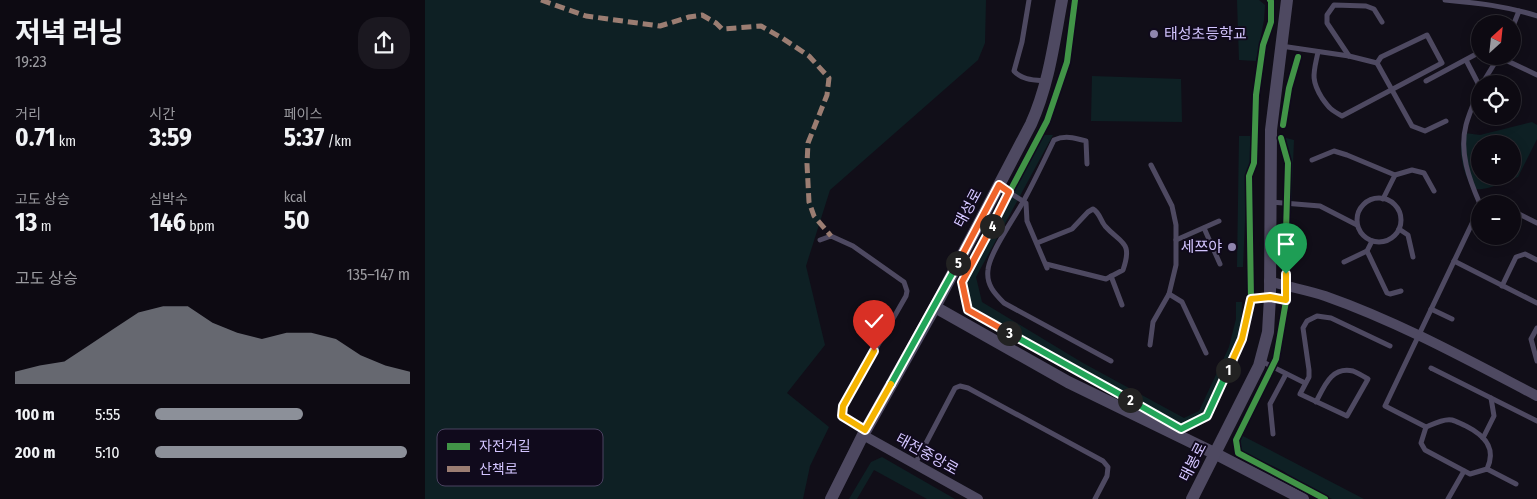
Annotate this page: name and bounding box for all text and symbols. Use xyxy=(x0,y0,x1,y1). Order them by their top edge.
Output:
north arrow xyxy=(1471,15,1521,65)
map controls xyxy=(1471,15,1521,245)
text: 저녁 러닝 xyxy=(15,16,124,49)
button: share xyxy=(358,17,410,69)
place label: 태성초등학교 xyxy=(1164,25,1247,43)
marker: 태성초등학교 xyxy=(1148,28,1160,40)
text: 19:23 xyxy=(15,52,47,71)
button: locate xyxy=(1471,75,1521,125)
text: 거리 xyxy=(15,106,41,123)
text: 시간 xyxy=(149,106,175,123)
text: 페이스 xyxy=(284,106,322,123)
text: 0.71 xyxy=(15,123,55,153)
text: 3:59 xyxy=(149,123,192,153)
text: 5:37 xyxy=(284,123,324,153)
text: km xyxy=(55,133,76,150)
text: /km xyxy=(324,133,352,150)
button: + xyxy=(1471,135,1521,185)
street label: 태성로 xyxy=(950,185,986,231)
text: kcal xyxy=(284,189,306,206)
text: 고도 상승 xyxy=(15,191,70,208)
text: 심박수 xyxy=(149,191,188,208)
button: − xyxy=(1471,195,1521,245)
text: 50 xyxy=(284,206,310,236)
text: 13 xyxy=(15,208,37,238)
text: 146 xyxy=(149,208,186,238)
pin: 4 xyxy=(979,214,1005,238)
text: m xyxy=(37,218,51,235)
text: bpm xyxy=(186,218,215,235)
text: 4 xyxy=(989,218,996,235)
pin xyxy=(1265,223,1307,274)
icon: arrive xyxy=(1272,230,1300,258)
place label: 세쯔야 xyxy=(1181,238,1222,256)
marker: 세쯔야 xyxy=(1226,241,1238,253)
pin: 5 xyxy=(945,250,971,276)
text: 5 xyxy=(955,255,962,272)
text: 135–147 m xyxy=(347,265,410,284)
text: 고도 상승 xyxy=(15,269,78,288)
pin xyxy=(853,300,895,351)
icon: check xyxy=(860,307,888,335)
pin: 3 xyxy=(997,320,1021,346)
text: 3 xyxy=(1006,325,1013,342)
pin: 1 xyxy=(1215,358,1241,382)
text: 1 xyxy=(1226,362,1231,379)
pin: 2 xyxy=(1117,388,1143,412)
text: 2 xyxy=(1127,392,1134,409)
text: 100 m xyxy=(15,405,55,424)
text: 5:55 xyxy=(95,405,120,424)
legend xyxy=(437,429,603,486)
street label: 태전중앙로 xyxy=(892,429,962,479)
text: 자전거길 xyxy=(479,438,531,455)
street label: 태봉로 xyxy=(1176,439,1210,485)
text: 200 m xyxy=(15,443,55,462)
text: 5:10 xyxy=(95,443,120,462)
text: 산책로 xyxy=(479,461,518,478)

